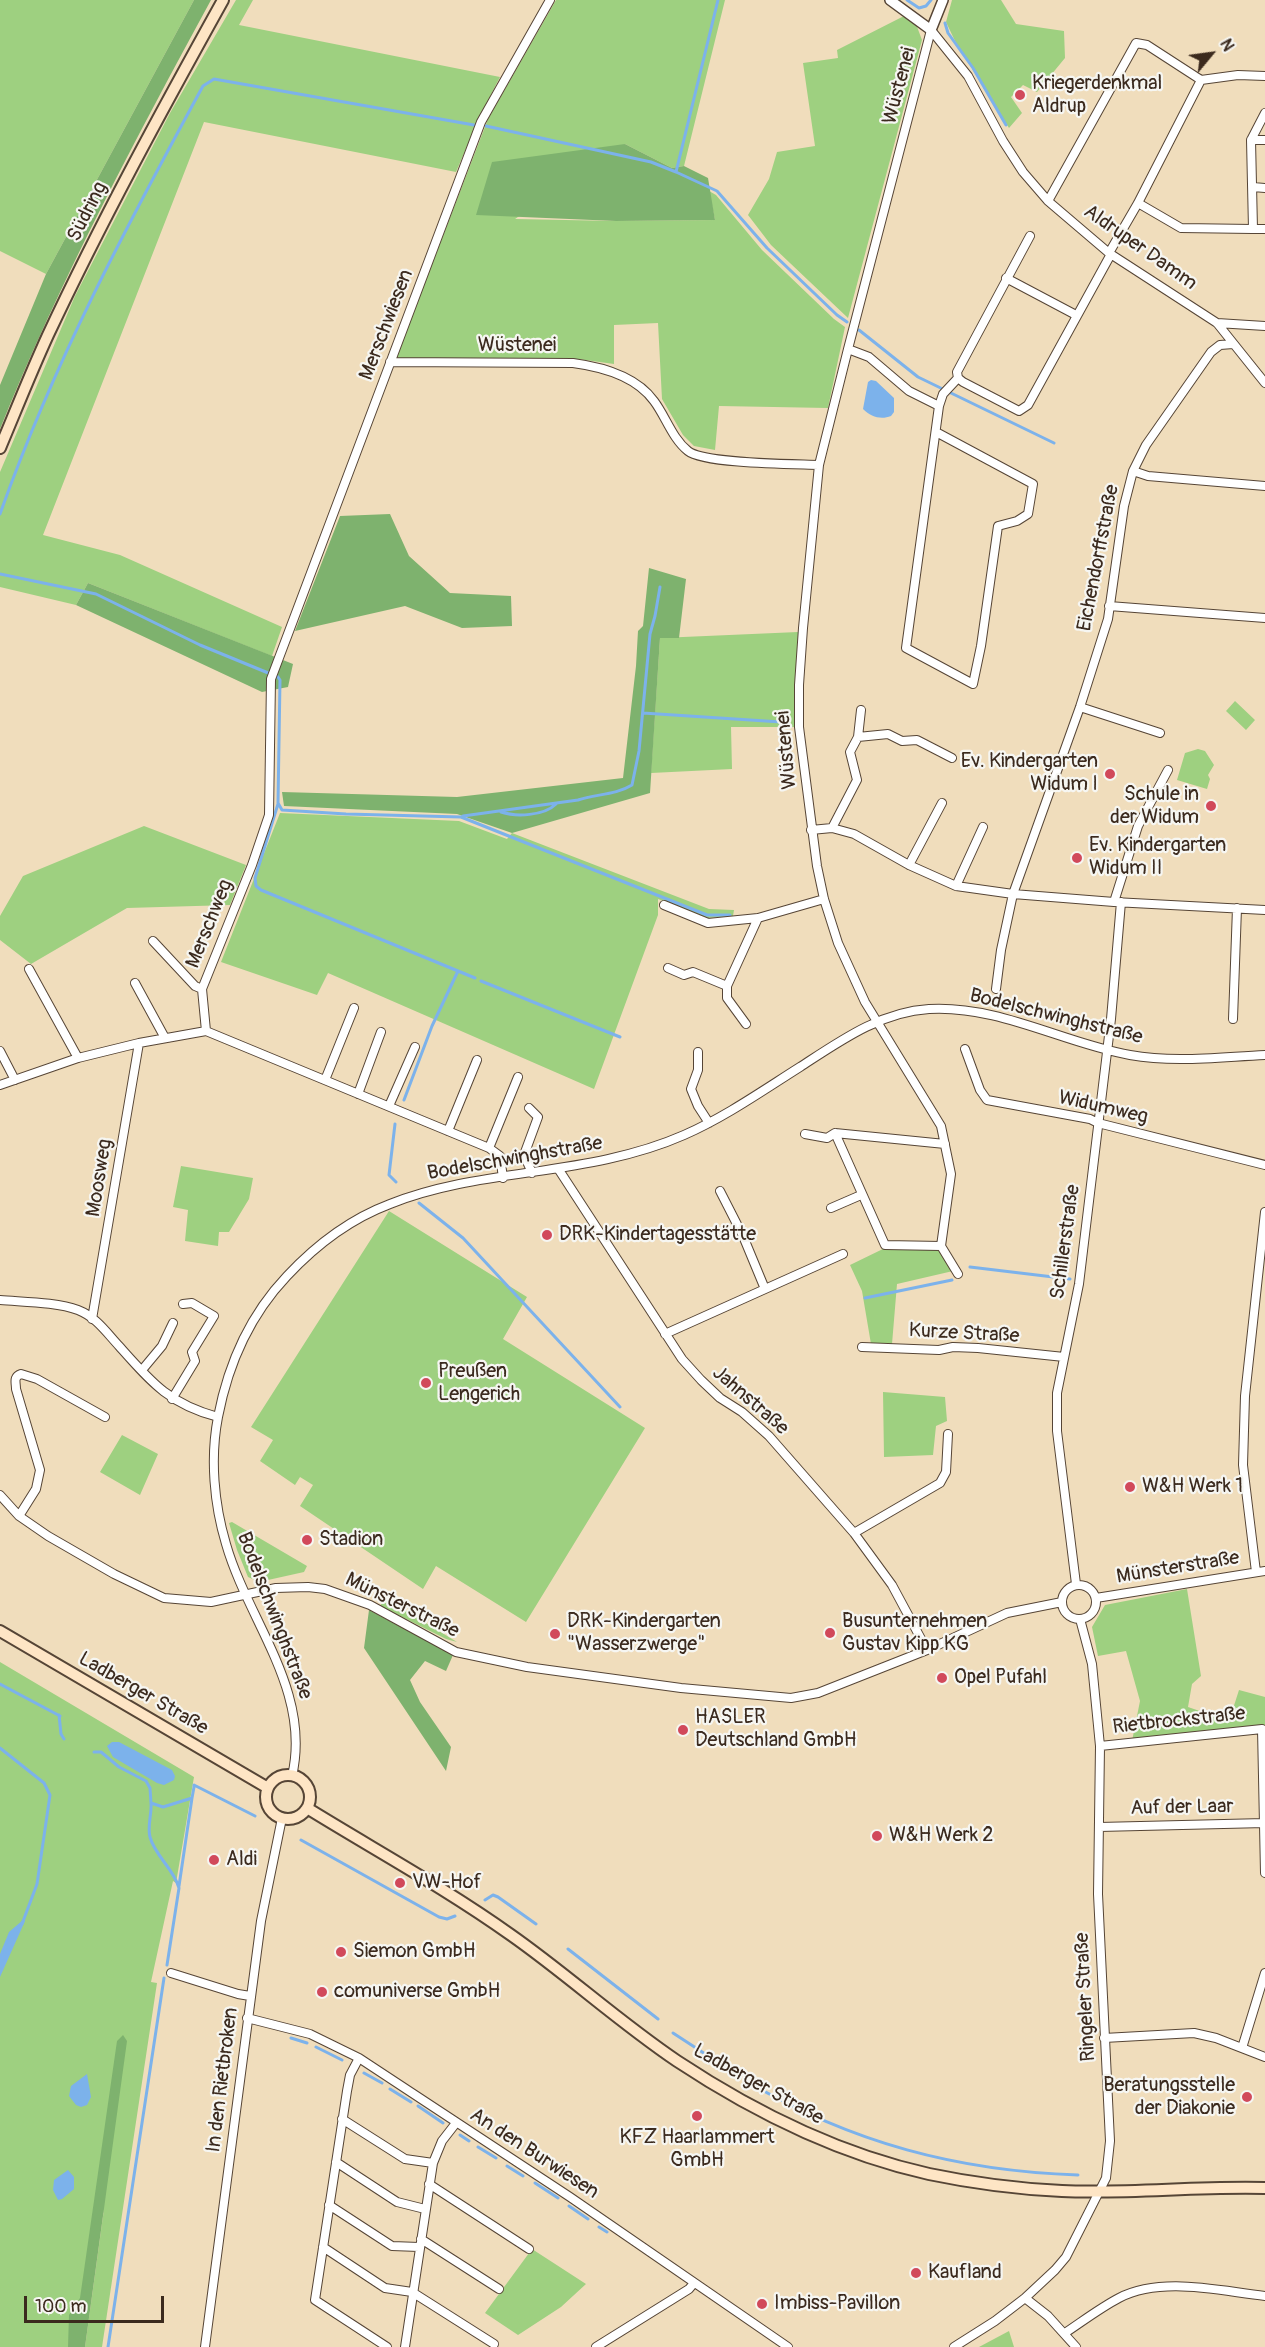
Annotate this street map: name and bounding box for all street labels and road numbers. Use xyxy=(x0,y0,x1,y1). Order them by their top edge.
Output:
street label: Wüstenei xyxy=(878,45,922,127)
street label: Südring xyxy=(63,178,113,246)
street label: Aldruper Damm xyxy=(1079,200,1201,296)
street label: Merschwiesen xyxy=(355,266,419,384)
street label: Wüstenei xyxy=(478,334,556,358)
street label: Eichendorffstraße xyxy=(1073,483,1125,633)
street label: Wüstenei xyxy=(772,710,802,790)
street label: Merschweg xyxy=(181,876,239,972)
street label: Bodelschwinghstraße xyxy=(967,984,1145,1050)
street label: Widumweg xyxy=(1056,1086,1150,1130)
street label: Bodelschwinghstraße xyxy=(426,1132,604,1186)
street label: Moosweg xyxy=(82,1137,118,1219)
street label: Schillerstraße xyxy=(1046,1183,1086,1301)
street label: Kurze Straße xyxy=(908,1319,1020,1349)
street label: Jahnstraße xyxy=(707,1361,793,1441)
street label: Bodelschwinghstraße xyxy=(231,1529,317,1703)
street label: Münsterstraße xyxy=(1115,1546,1241,1590)
street label: Münsterstraße xyxy=(341,1568,463,1644)
street label: Ladberger Straße xyxy=(74,1647,212,1741)
street label: Rietbrockstraße xyxy=(1112,1702,1246,1740)
street label: Auf der Laar xyxy=(1130,1795,1234,1821)
street label: Ringeler Straße xyxy=(1071,1932,1101,2062)
street label: In den Rietbroken xyxy=(202,2006,244,2154)
street label: Ladberger Straße xyxy=(689,2039,827,2131)
street label: An den Burwiesen xyxy=(465,2103,603,2205)

